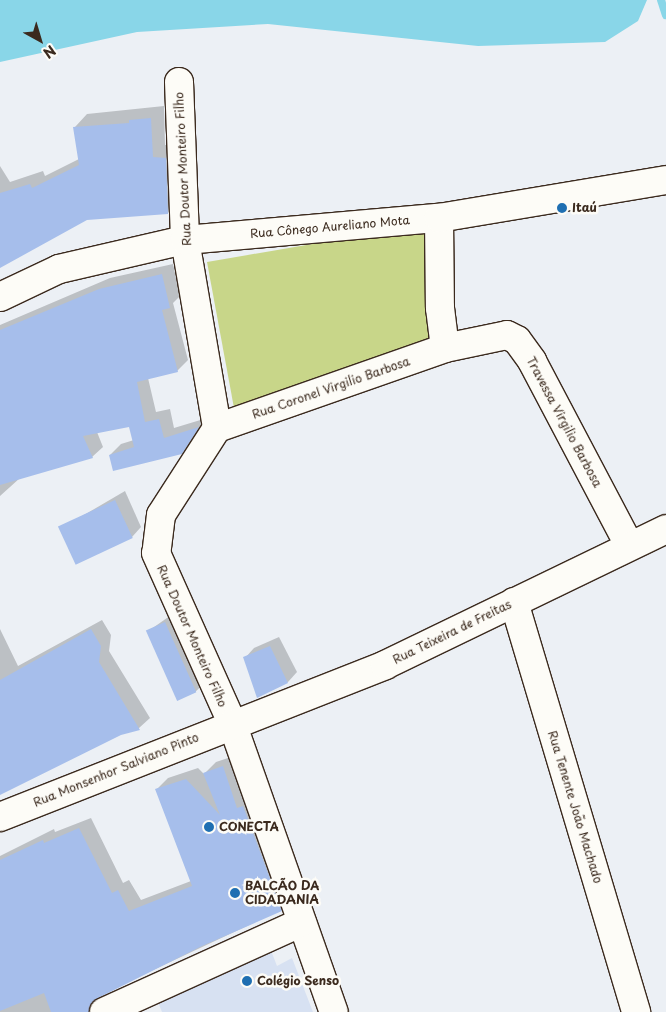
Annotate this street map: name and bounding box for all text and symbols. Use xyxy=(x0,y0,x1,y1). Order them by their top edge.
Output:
north arrow xyxy=(15,15,65,65)
text: N xyxy=(39,40,61,64)
street label: Rua Doutor Monteiro Filho xyxy=(172,92,194,246)
place label: Itaú xyxy=(572,201,597,215)
marker: Itaú xyxy=(556,202,568,214)
street label: Rua Cônego Aureliano Mota xyxy=(248,213,412,241)
street label: Rua Coronel Virgilio Barbosa xyxy=(250,354,412,422)
street label: Travessa Virgilio Barbosa xyxy=(523,354,605,490)
street label: Rua Doutor Monteiro Filho xyxy=(154,563,230,709)
street label: Rua Teixeira de Freitas xyxy=(390,597,514,667)
street label: Rua Tenente João Machado xyxy=(545,729,605,885)
street label: Rua Monsenhor Salviano Pinto xyxy=(31,730,201,810)
place label: CONECTA xyxy=(219,820,279,834)
marker: CONECTA xyxy=(203,821,215,833)
place label: BALCÃO DA CIDADANIA xyxy=(245,879,319,907)
marker: BALCÃO DA CIDADANIA xyxy=(229,887,241,899)
place label: Colégio Senso xyxy=(257,974,340,988)
marker: Colégio Senso xyxy=(241,975,253,987)

